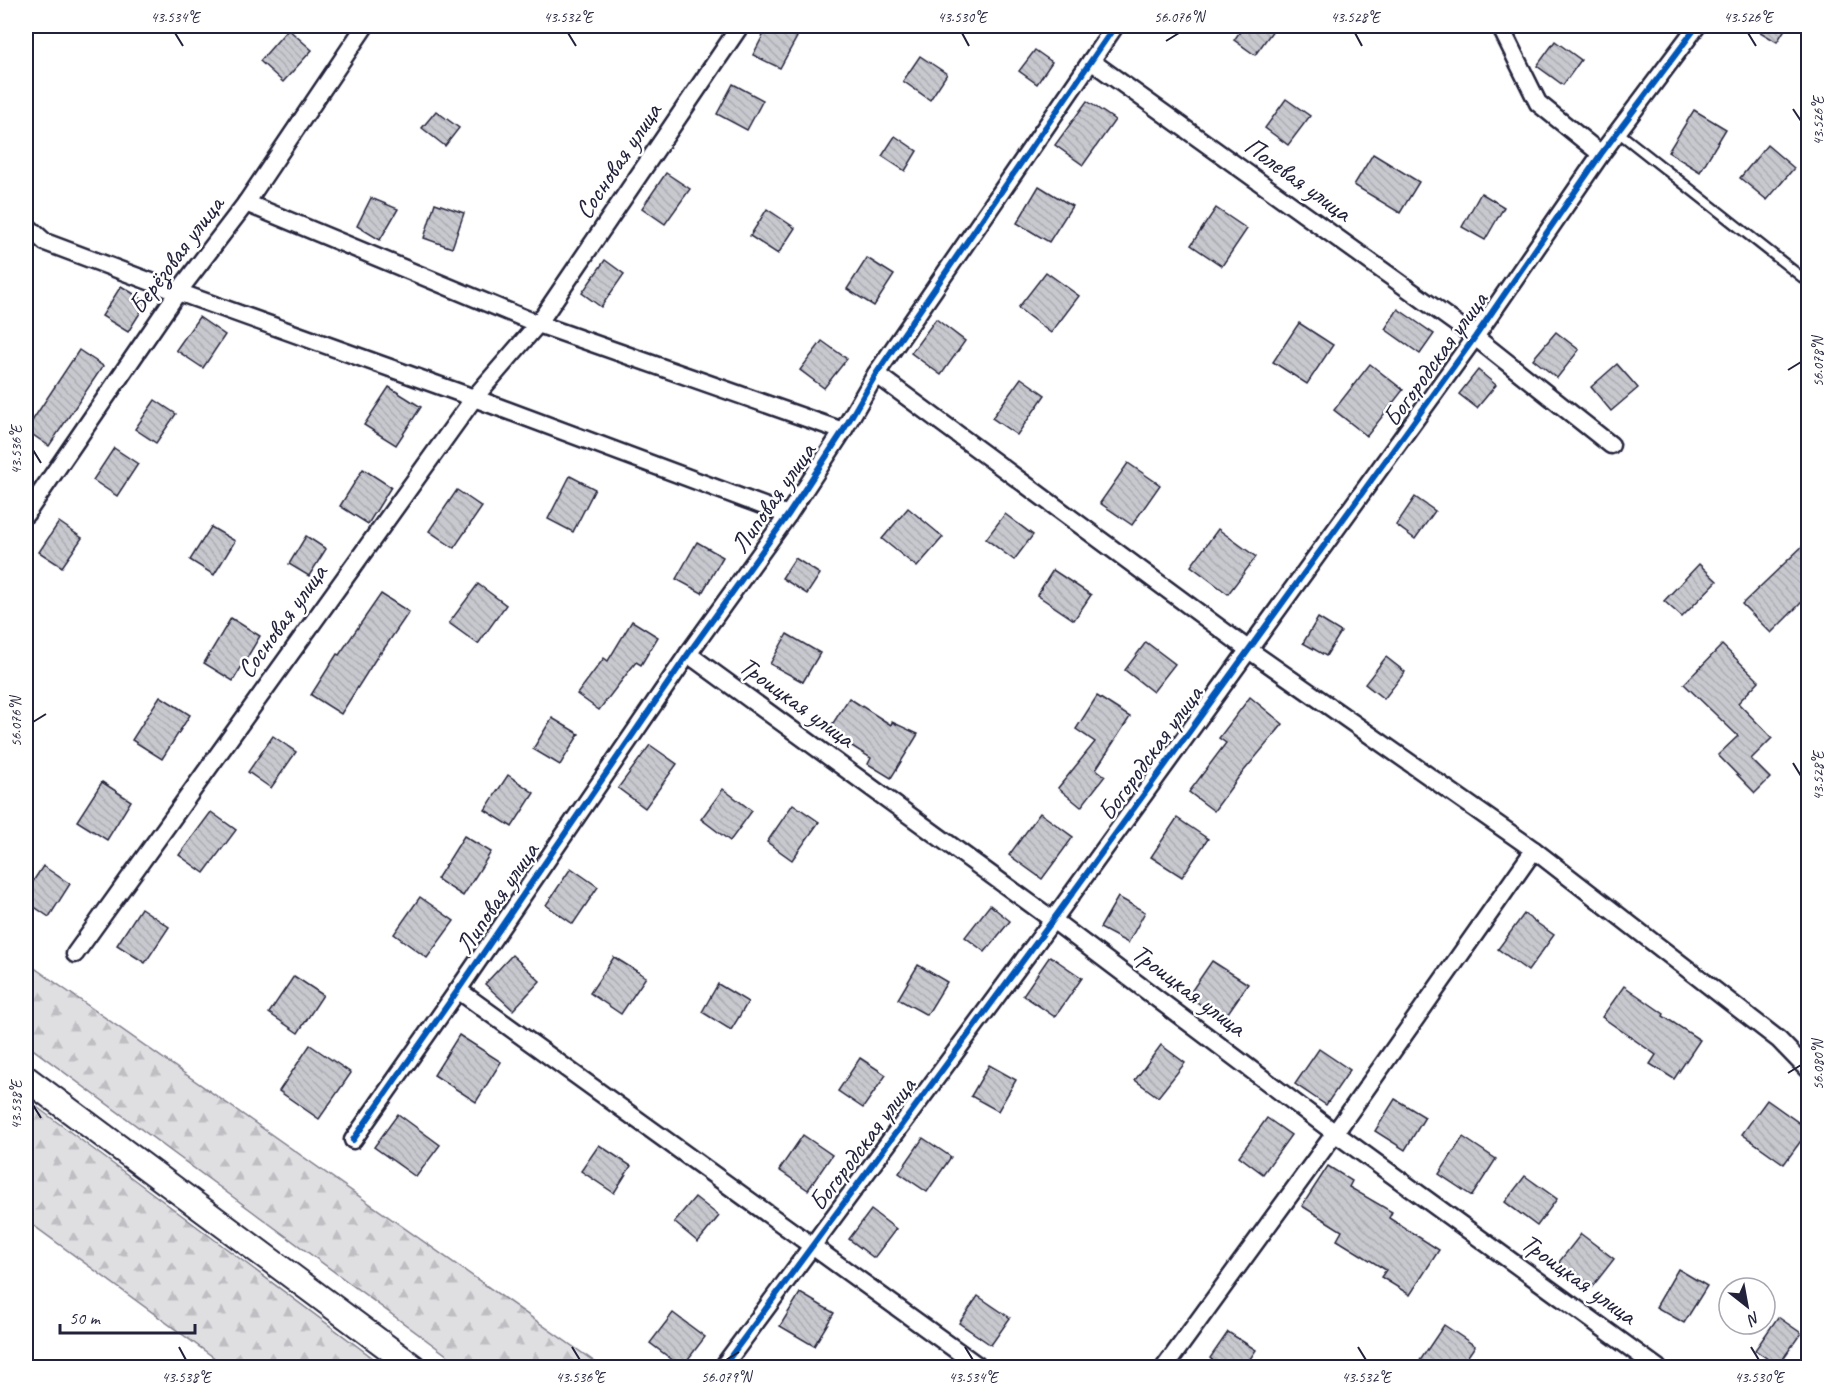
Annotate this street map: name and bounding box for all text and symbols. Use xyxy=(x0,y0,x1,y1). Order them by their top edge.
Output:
text: 43.534°E xyxy=(151,8,202,27)
text: 43.532°E xyxy=(544,8,595,27)
text: 43.530°E xyxy=(938,8,989,27)
text: 56.076°N xyxy=(1154,8,1207,27)
text: 43.528°E xyxy=(1331,8,1382,27)
text: 43.526°E xyxy=(1724,8,1775,27)
text: 43.526°E xyxy=(1809,94,1828,145)
street label: Сосновая улица xyxy=(567,95,670,225)
street label: Полевая улица xyxy=(1238,129,1359,230)
street label: Берёзовая улица xyxy=(121,188,233,321)
street label: Богородская улица xyxy=(1375,284,1496,433)
text: 56.078°N xyxy=(1809,334,1828,387)
text: 43.536°E xyxy=(7,423,26,474)
street label: Липовая улица xyxy=(723,435,824,560)
street label: Сосновая улица xyxy=(230,556,335,684)
street label: Троицкая улица xyxy=(733,649,862,756)
street label: Богородская улица xyxy=(1090,678,1211,827)
text: 56.076°N xyxy=(7,694,26,747)
text: 43.528°E xyxy=(1809,749,1828,800)
street label: Липовая улица xyxy=(448,835,547,960)
street label: Троицкая улица xyxy=(1125,936,1254,1045)
text: 56.080°N xyxy=(1809,1037,1828,1090)
street label: Богородская улица xyxy=(801,1069,924,1217)
text: 43.538°E xyxy=(7,1078,26,1129)
street label: Троицкая улица xyxy=(1515,1226,1644,1333)
north arrow xyxy=(1717,1276,1777,1336)
scale bar xyxy=(60,1297,195,1335)
text: 50 m xyxy=(69,1307,102,1329)
text: N xyxy=(1742,1307,1764,1331)
text: 43.538°E xyxy=(162,1368,213,1387)
text: 43.536°E xyxy=(556,1368,607,1387)
text: 56.079°N xyxy=(701,1368,754,1387)
text: 43.534°E xyxy=(949,1368,1000,1387)
text: 43.532°E xyxy=(1342,1368,1393,1387)
text: 43.530°E xyxy=(1735,1368,1786,1387)

